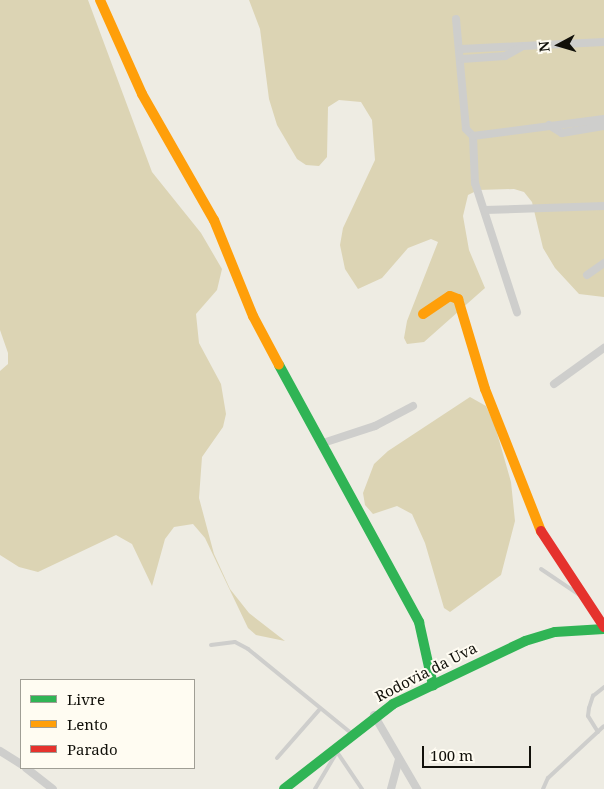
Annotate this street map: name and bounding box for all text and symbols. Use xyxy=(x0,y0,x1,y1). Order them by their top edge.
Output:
north arrow xyxy=(534,20,584,70)
text: N xyxy=(534,40,554,53)
street label: Rodovia da Uva xyxy=(372,639,480,705)
legend xyxy=(20,679,195,769)
text: Livre xyxy=(67,689,105,709)
text: Lento xyxy=(67,714,108,734)
scale bar xyxy=(424,736,533,768)
text: Parado xyxy=(67,739,118,759)
text: 100 m xyxy=(430,745,473,765)

